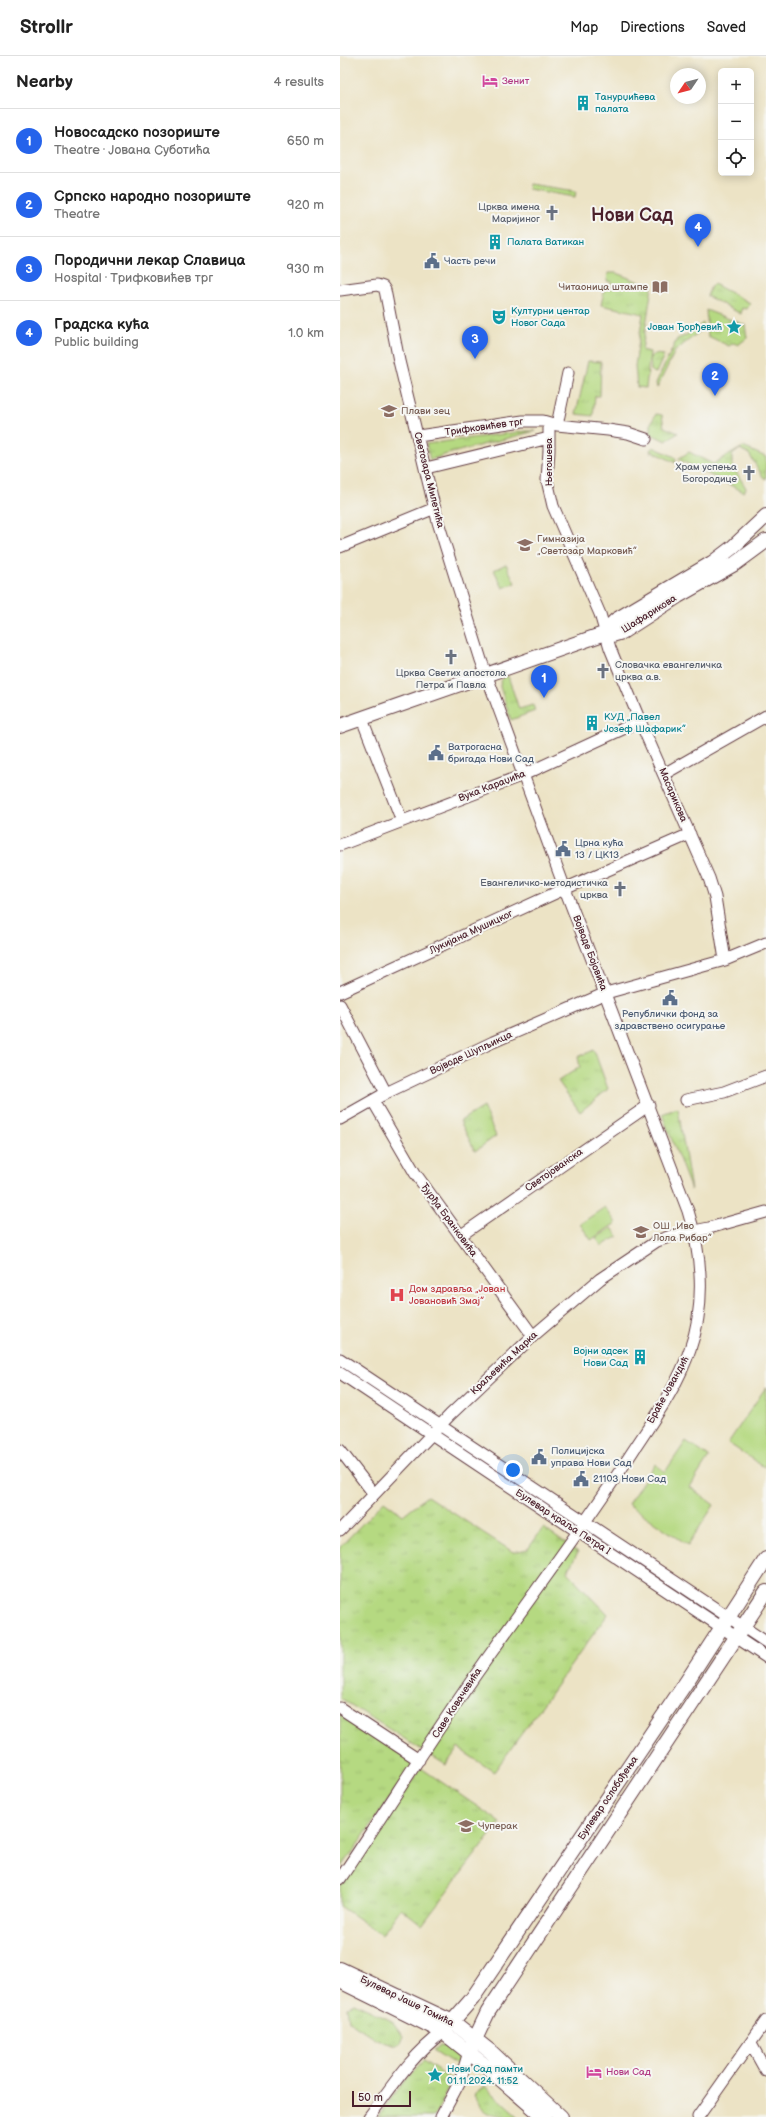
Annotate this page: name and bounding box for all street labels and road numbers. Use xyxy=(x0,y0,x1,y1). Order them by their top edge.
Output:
street label: Трифковићев трг xyxy=(444,416,524,438)
street label: Светозара Милетића xyxy=(411,431,447,529)
street label: Његошева xyxy=(543,438,555,486)
street label: Шафарикова xyxy=(619,592,679,636)
street label: Масарикова xyxy=(656,766,690,824)
street label: Вука Караџића xyxy=(457,768,527,804)
street label: Лукијана Мушицког xyxy=(426,907,515,957)
street label: Војводе Бојовића xyxy=(570,914,610,992)
street label: Војводе Шупљикца xyxy=(428,1029,514,1077)
street label: Светојованска xyxy=(523,1146,585,1194)
street label: Ђурђа Бранковића xyxy=(418,1181,480,1259)
street label: Краљевића Марка xyxy=(468,1329,540,1397)
street label: Браће Јовандић xyxy=(645,1354,691,1426)
street label: Булевар краља Петра I xyxy=(513,1487,613,1557)
street label: Саве Ковачевића xyxy=(430,1666,484,1740)
street label: Булевар ослобођења xyxy=(575,1754,641,1842)
street label: Булевар Јаше Томића xyxy=(358,1973,456,2029)

